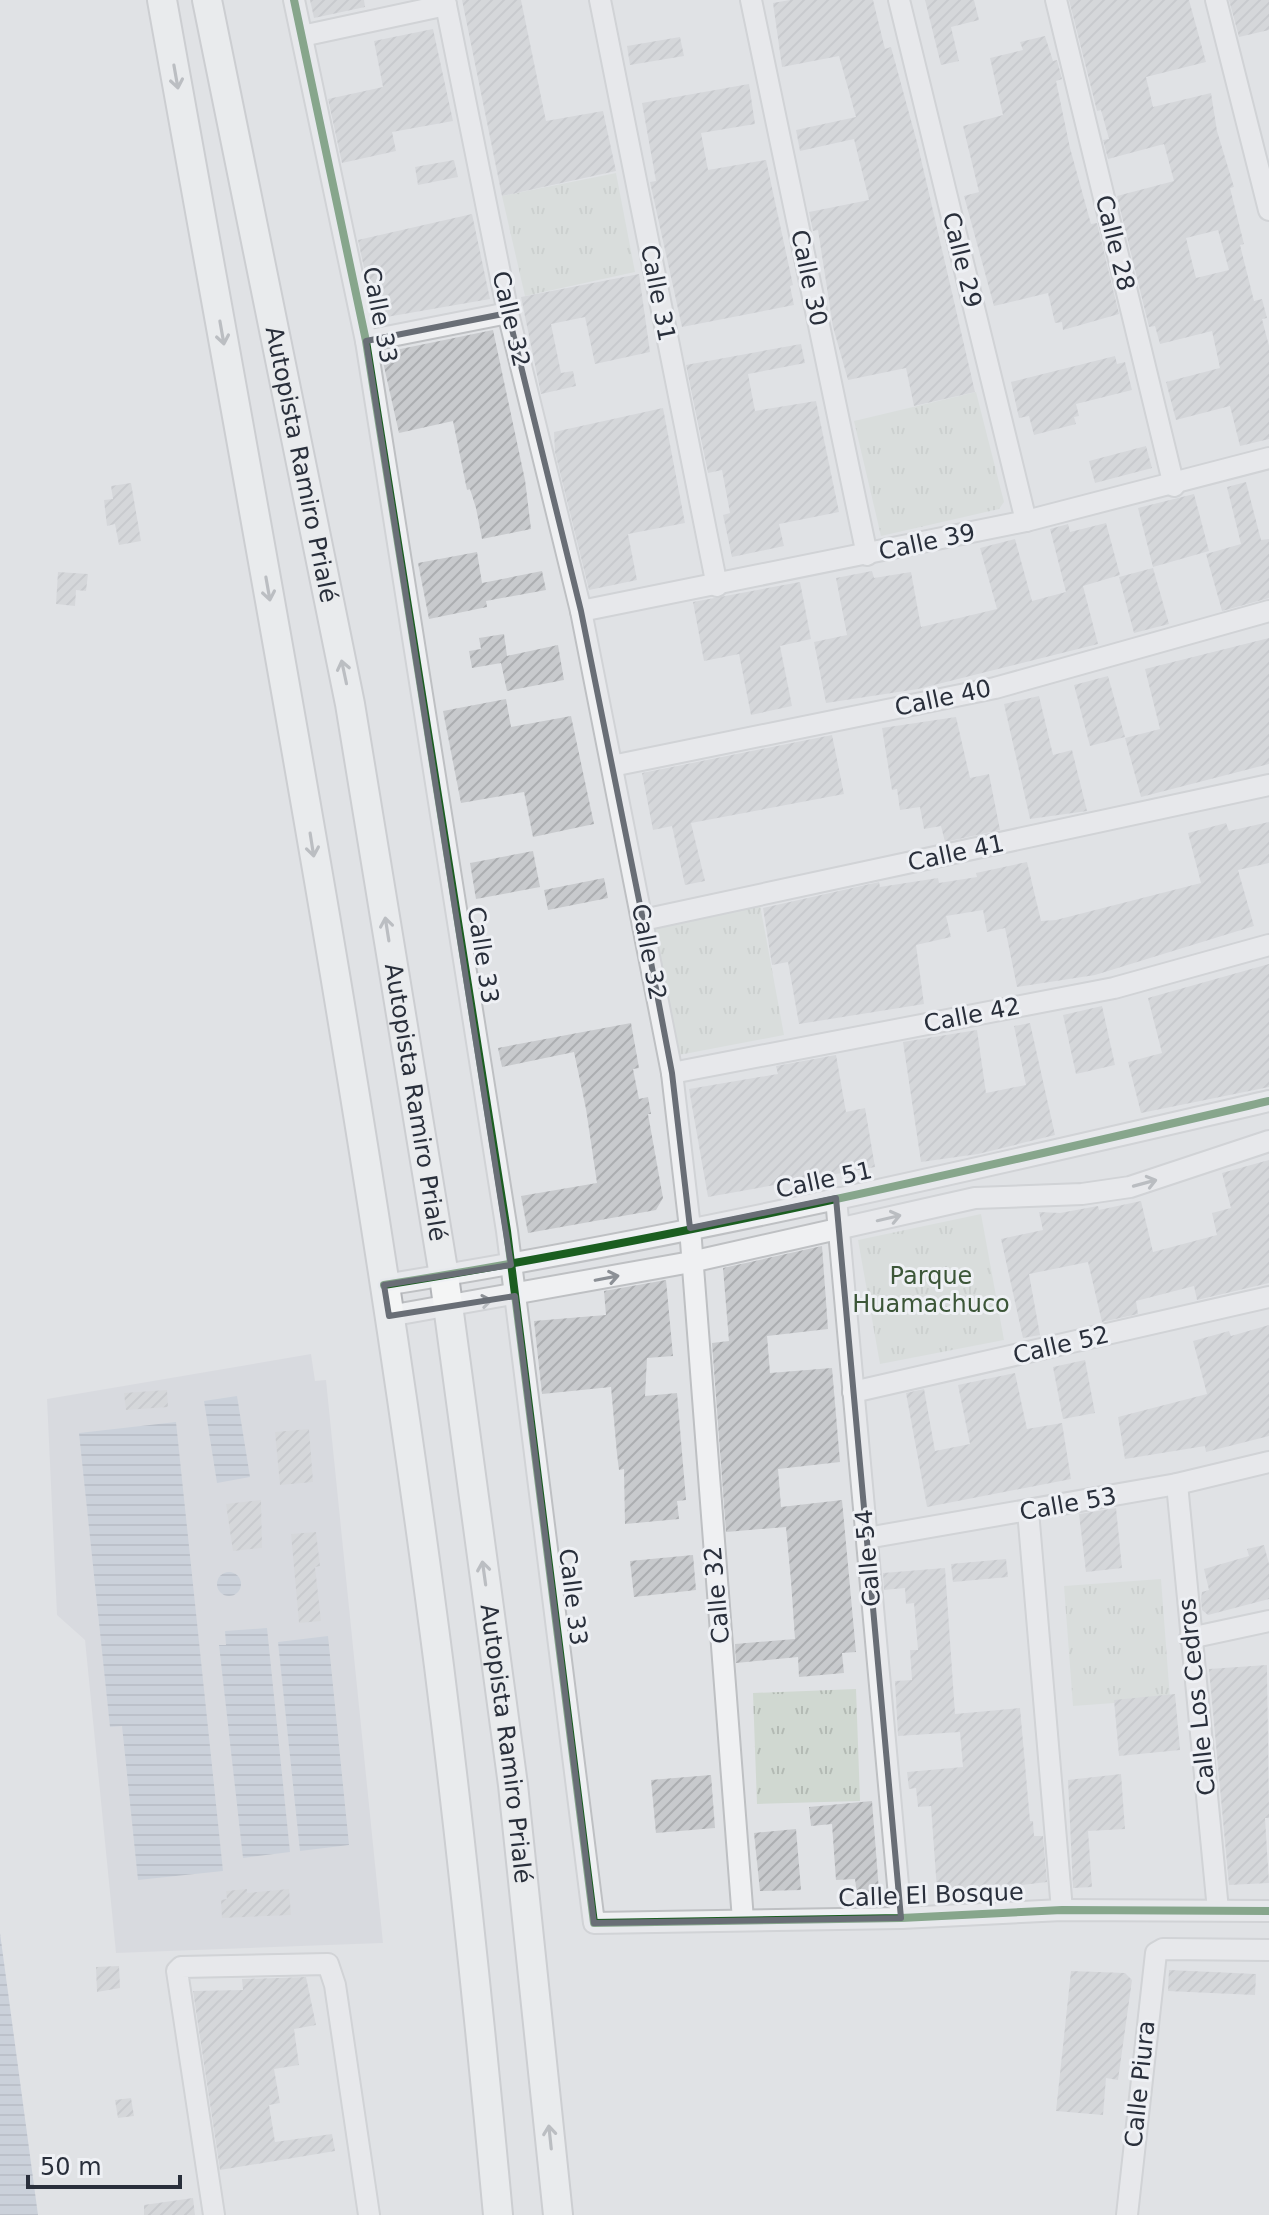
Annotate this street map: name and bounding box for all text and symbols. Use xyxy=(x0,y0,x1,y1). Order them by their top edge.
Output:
one-way arrow xyxy=(169,64,184,89)
street label: Calle 28 xyxy=(1090,192,1140,294)
street label: Calle 29 xyxy=(937,209,987,311)
street label: Calle 30 xyxy=(785,227,833,329)
street label: Calle 31 xyxy=(635,242,681,344)
street label: Calle 33 xyxy=(357,264,403,366)
street label: Calle 32 xyxy=(486,268,536,370)
one-way arrow xyxy=(215,319,230,345)
street label: Autopista Ramiro Prialé xyxy=(260,324,343,605)
street label: Calle 39 xyxy=(876,518,978,566)
one-way arrow xyxy=(261,575,276,601)
one-way arrow xyxy=(335,660,350,686)
street label: Calle 40 xyxy=(892,674,994,722)
street label: Calle 41 xyxy=(905,829,1007,877)
one-way arrow xyxy=(305,832,320,857)
street label: Calle 32 xyxy=(626,901,672,1003)
street label: Calle 33 xyxy=(462,905,504,1005)
one-way arrow xyxy=(379,916,394,942)
street label: Autopista Ramiro Prialé xyxy=(379,961,452,1243)
street label: Calle 42 xyxy=(921,992,1023,1038)
street label: Calle 51 xyxy=(773,1156,875,1204)
one-way arrow xyxy=(1132,1175,1158,1190)
one-way arrow xyxy=(875,1210,901,1225)
park label: Parque Huamachuco xyxy=(852,1262,1010,1318)
one-way arrow xyxy=(594,1270,619,1285)
one-way arrow xyxy=(467,1294,492,1309)
street label: Calle 52 xyxy=(1010,1320,1112,1370)
street label: Calle 53 xyxy=(1017,1482,1119,1526)
street label: Calle 54 xyxy=(850,1508,886,1608)
street label: Calle 32 xyxy=(699,1545,735,1645)
street label: Calle 33 xyxy=(553,1547,593,1647)
one-way arrow xyxy=(476,1561,491,1586)
street label: Calle Los Cedros xyxy=(1173,1597,1221,1797)
street label: Autopista Ramiro Prialé xyxy=(475,1602,537,1885)
street label: Calle El Bosque xyxy=(838,1878,1024,1912)
street label: Calle Piura xyxy=(1119,2019,1161,2149)
one-way arrow xyxy=(542,2124,557,2151)
scale bar xyxy=(28,2139,180,2189)
text: 50 m xyxy=(40,2153,102,2181)

